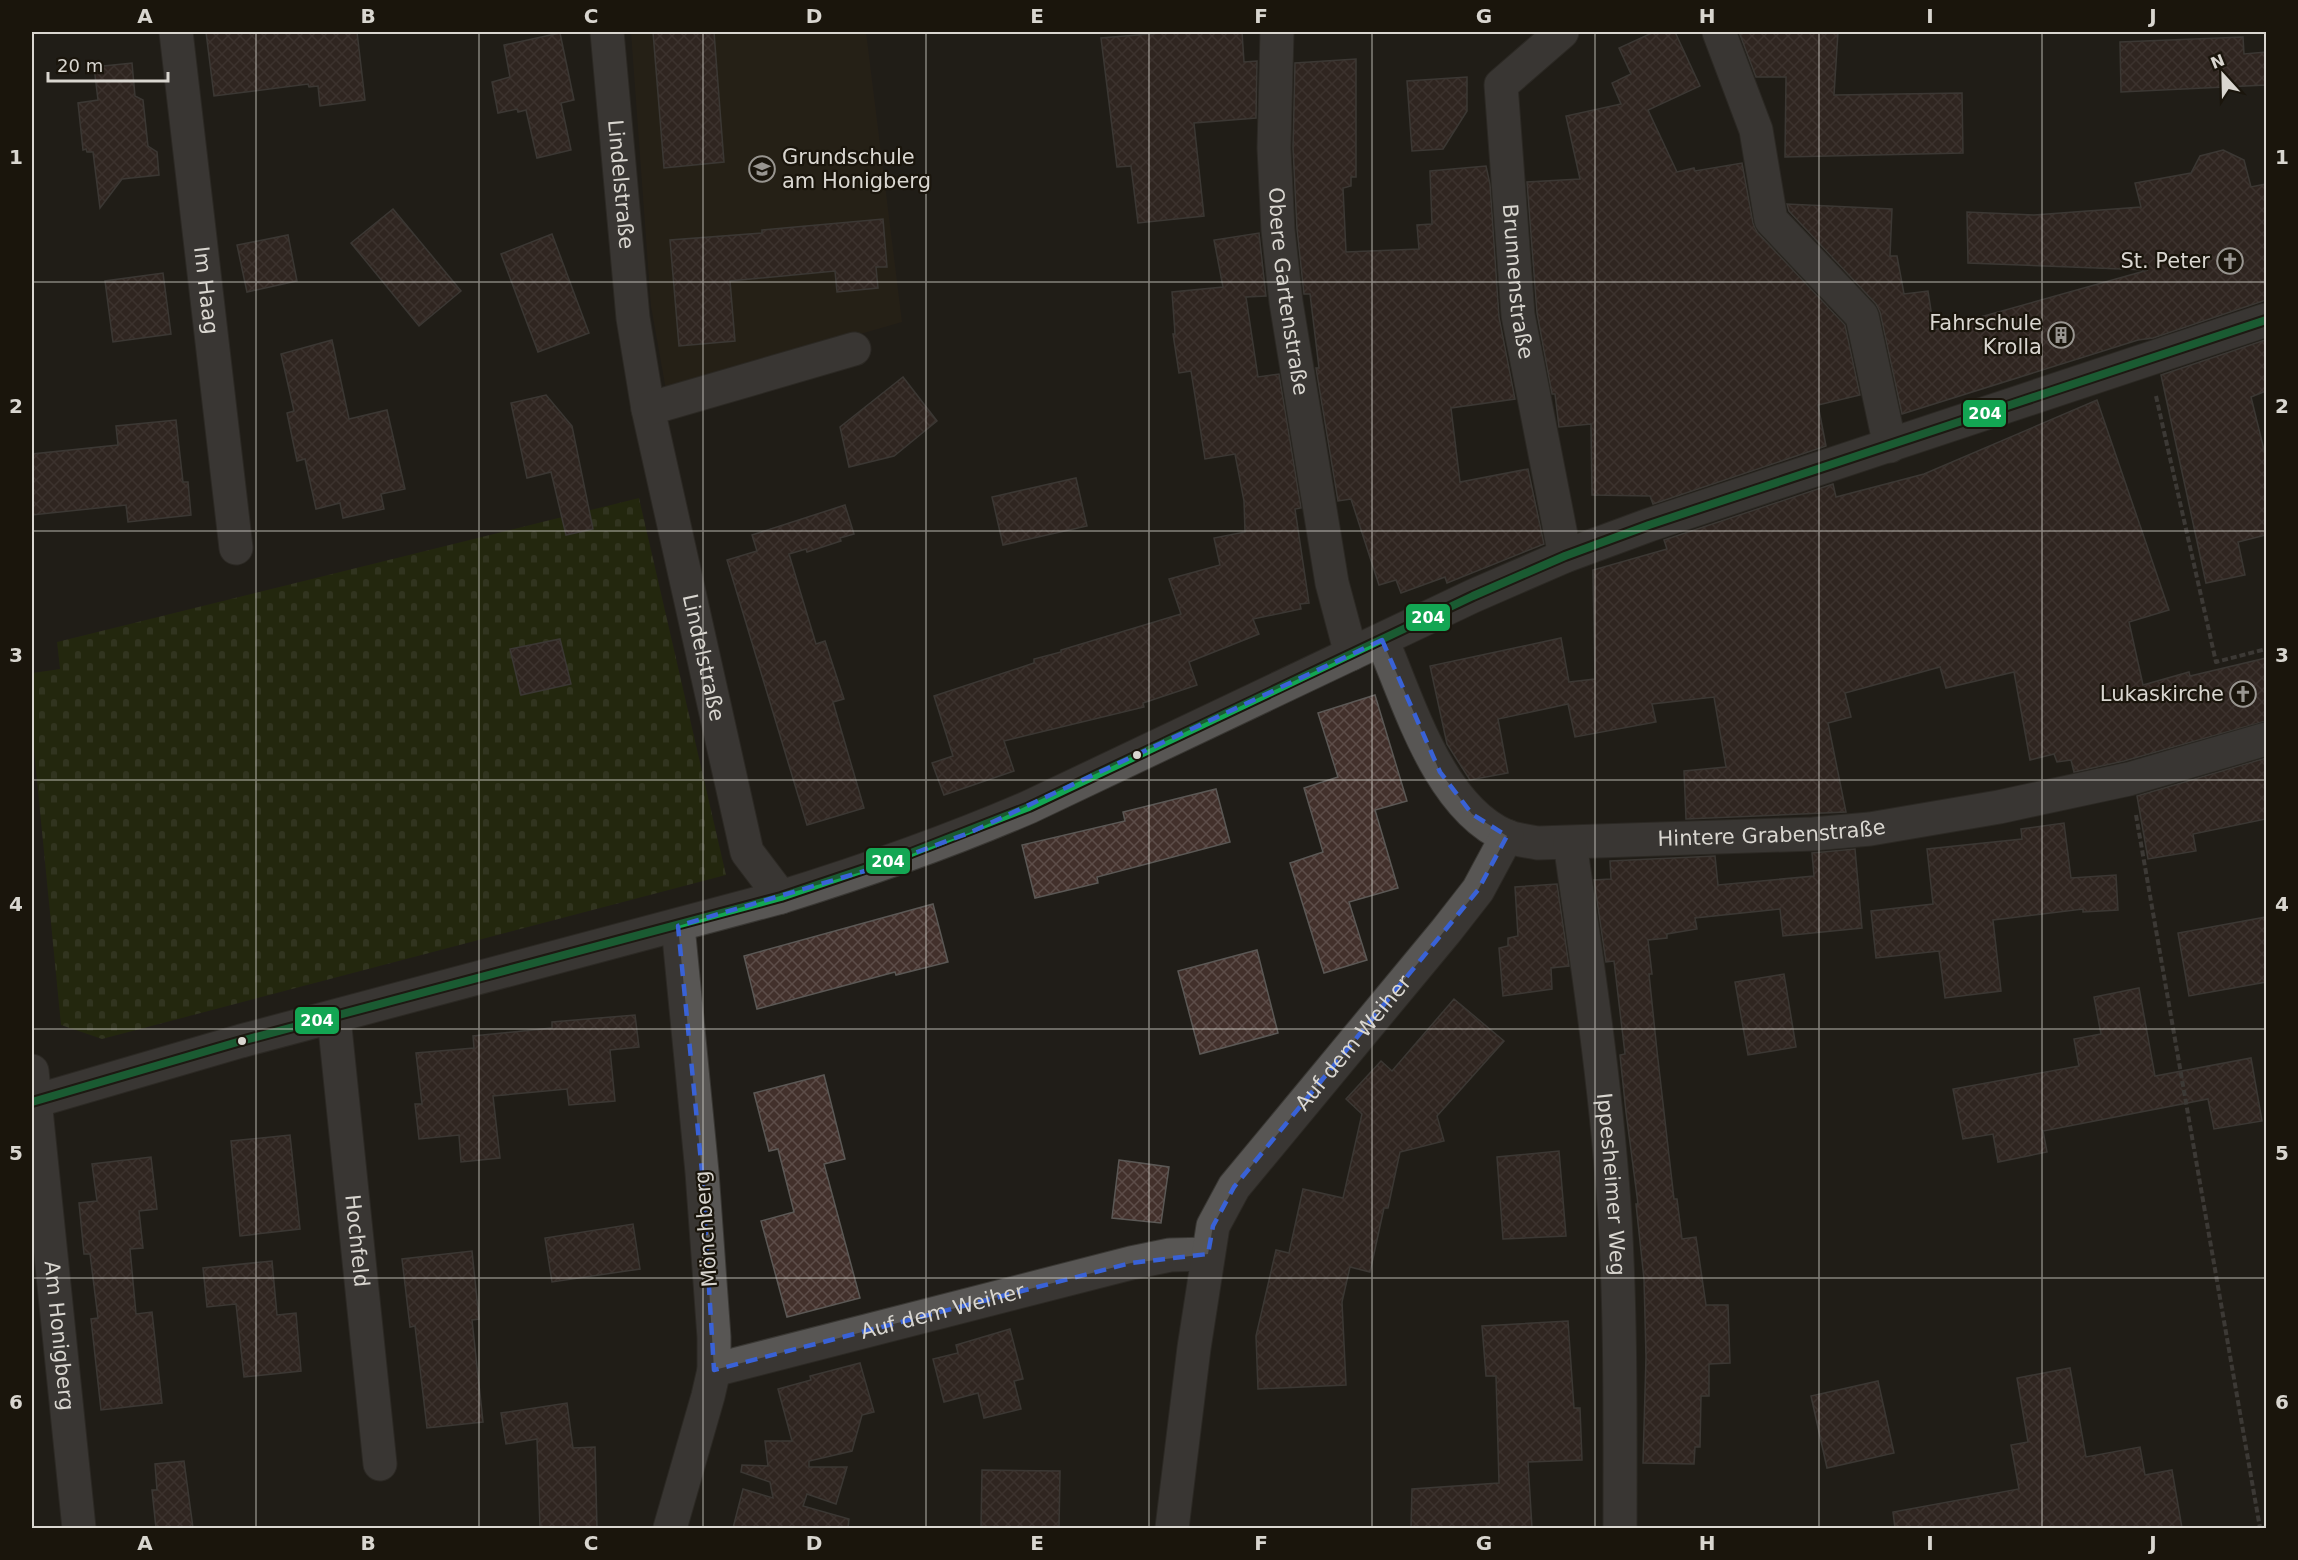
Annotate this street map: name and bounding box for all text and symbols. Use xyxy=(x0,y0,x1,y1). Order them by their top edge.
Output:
text: A xyxy=(137,4,153,28)
text: B xyxy=(360,4,376,28)
text: C xyxy=(584,4,598,28)
text: D xyxy=(806,4,822,28)
text: E xyxy=(1030,4,1044,28)
text: F xyxy=(1254,4,1268,28)
text: G xyxy=(1476,4,1492,28)
text: H xyxy=(1699,4,1715,28)
text: I xyxy=(1926,4,1934,28)
text: J xyxy=(2147,4,2157,28)
scale bar xyxy=(48,45,168,83)
north arrow xyxy=(2193,45,2253,105)
text: N xyxy=(2208,50,2227,73)
text: 20 m xyxy=(57,55,103,76)
street label: Lindelstraße xyxy=(603,119,639,250)
text: 1 xyxy=(9,145,23,169)
place label: Grundschule am Honigberg xyxy=(782,145,931,193)
text: 1 xyxy=(2275,145,2289,169)
school or university icon: Grundschule am Honigberg xyxy=(747,154,777,184)
street label: Obere Gartenstraße xyxy=(1264,186,1313,397)
street label: Brunnenstraße xyxy=(1498,203,1538,361)
street label: Im Haag xyxy=(189,245,223,335)
church icon: St. Peter xyxy=(2215,246,2245,276)
place label: St. Peter xyxy=(2120,249,2210,273)
place label: Fahrschule Krolla xyxy=(1929,311,2042,359)
building icon: Fahrschule Krolla xyxy=(2046,320,2076,350)
text: 2 xyxy=(9,394,23,418)
text: 2 xyxy=(2275,394,2289,418)
line badge: 204 xyxy=(1962,399,2007,428)
text: 204 xyxy=(1968,404,2002,423)
street label: Lindelstraße xyxy=(678,591,729,723)
line badge: 204 xyxy=(1405,603,1451,632)
text: 204 xyxy=(1411,608,1445,627)
text: 3 xyxy=(9,643,23,667)
text: 3 xyxy=(2275,643,2289,667)
church icon: Lukaskirche xyxy=(2228,679,2258,709)
place label: Lukaskirche xyxy=(2100,682,2224,706)
unlabelled marker xyxy=(1131,749,1143,761)
street label: Hintere Grabenstraße xyxy=(1657,815,1887,851)
line badge: 204 xyxy=(865,847,911,875)
text: 204 xyxy=(871,852,905,871)
text: 4 xyxy=(9,892,23,916)
text: 4 xyxy=(2275,892,2289,916)
street label: Auf dem Weiher xyxy=(1290,970,1416,1116)
line badge: 204 xyxy=(294,1006,340,1035)
text: 204 xyxy=(300,1011,334,1030)
unlabelled marker xyxy=(236,1035,248,1047)
street label: Ippesheimer Weg xyxy=(1592,1092,1630,1276)
text: 5 xyxy=(9,1141,23,1165)
text: 5 xyxy=(2275,1141,2289,1165)
street label: Mönchberg xyxy=(690,1170,722,1288)
street label: Hochfeld xyxy=(340,1193,374,1288)
street label: Am Honigberg xyxy=(40,1259,79,1412)
street label: Auf dem Weiher xyxy=(858,1279,1027,1344)
text: 6 xyxy=(9,1390,23,1414)
text: 6 xyxy=(2275,1390,2289,1414)
text: A xyxy=(137,1531,153,1555)
text: B xyxy=(360,1531,376,1555)
text: C xyxy=(584,1531,598,1555)
text: D xyxy=(806,1531,822,1555)
text: E xyxy=(1030,1531,1044,1555)
text: F xyxy=(1254,1531,1268,1555)
text: G xyxy=(1476,1531,1492,1555)
text: H xyxy=(1699,1531,1715,1555)
text: I xyxy=(1926,1531,1934,1555)
text: J xyxy=(2147,1531,2157,1555)

